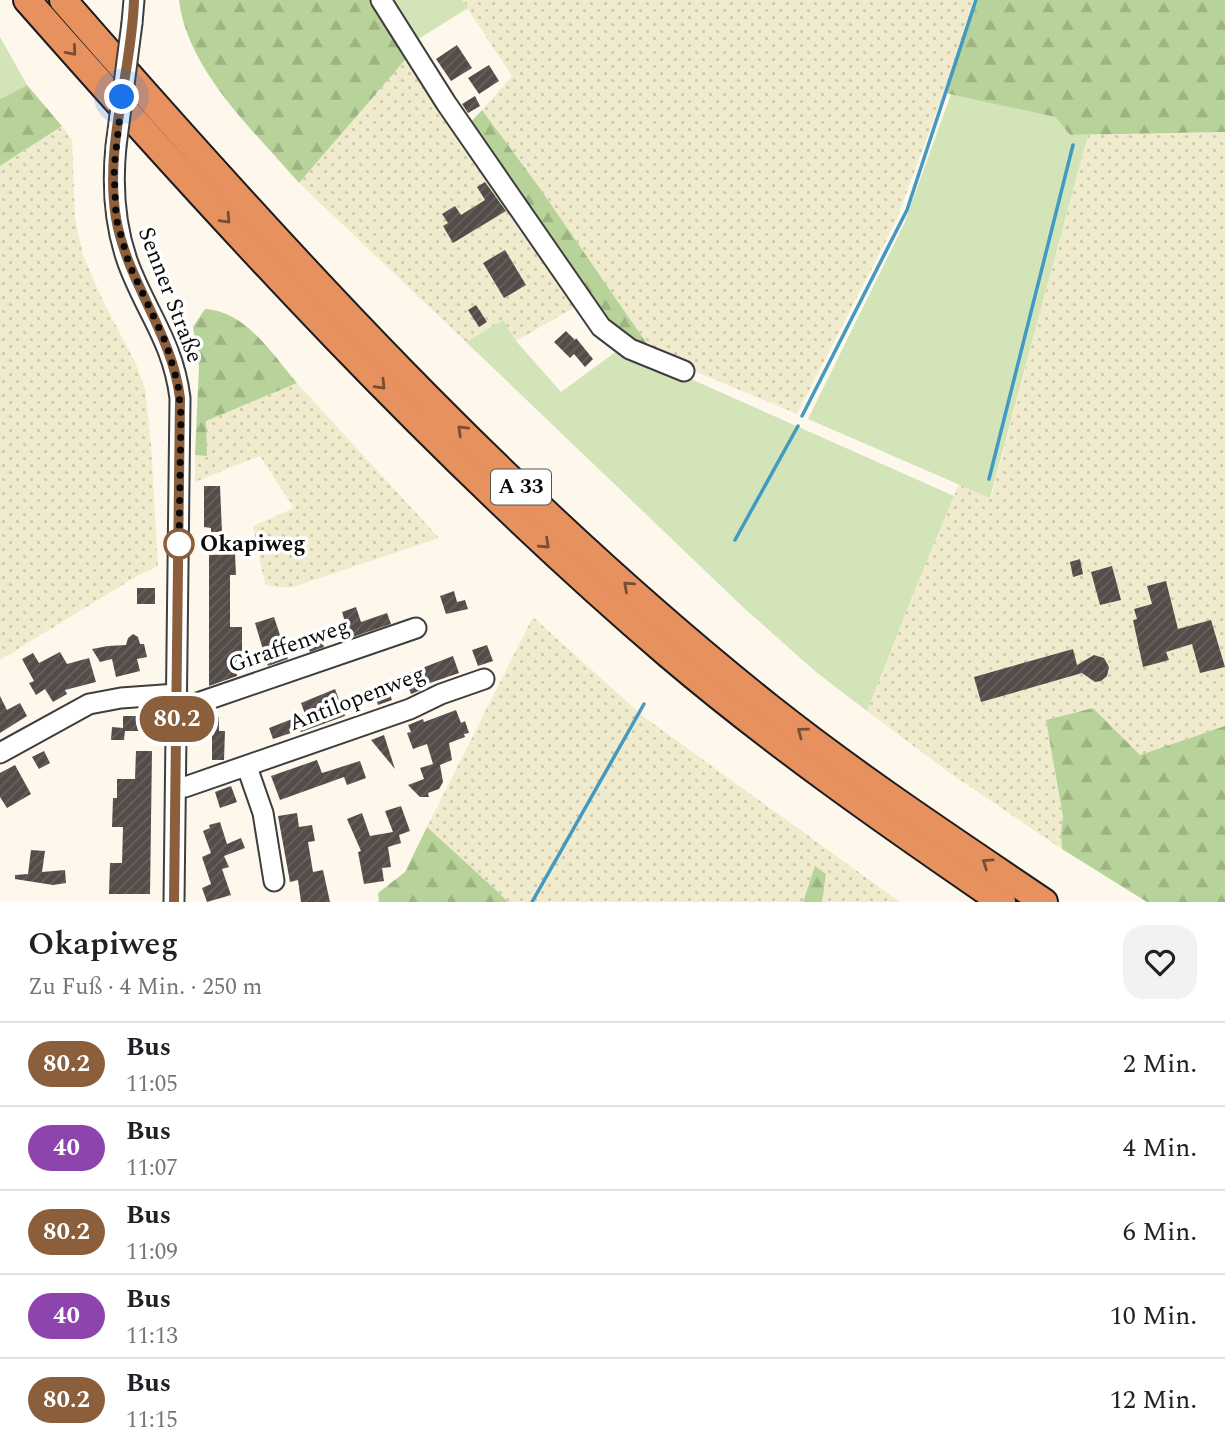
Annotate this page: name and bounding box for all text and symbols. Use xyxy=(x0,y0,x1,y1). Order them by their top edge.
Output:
one-way arrow xyxy=(64,43,76,56)
your location xyxy=(104,79,139,114)
one-way arrow xyxy=(217,211,230,224)
street label: Senner Straße xyxy=(128,222,212,368)
one-way arrow xyxy=(373,377,386,390)
one-way arrow xyxy=(457,426,470,439)
road number: A 33 xyxy=(491,470,551,504)
place label: Okapiweg xyxy=(200,527,306,562)
marker: Okapiweg xyxy=(164,529,194,559)
one-way arrow xyxy=(537,535,550,548)
one-way arrow xyxy=(623,581,636,594)
street label: Giraffenweg xyxy=(224,609,354,683)
street label: Antilopenweg xyxy=(284,657,430,741)
line badge: 80.2 xyxy=(128,696,226,742)
text: 80.2 xyxy=(154,701,200,737)
one-way arrow xyxy=(797,727,809,740)
one-way arrow xyxy=(982,859,995,872)
text: Okapiweg xyxy=(28,919,178,969)
button: heart xyxy=(1123,925,1197,999)
text: Zu Fuß · 4 Min. · 250 m xyxy=(28,970,262,1005)
text: Bus xyxy=(126,1027,171,1067)
text: 2 Min. xyxy=(1123,1044,1197,1084)
text: 80.2 xyxy=(43,1046,90,1082)
text: 11:05 xyxy=(126,1067,178,1102)
text: Bus xyxy=(126,1111,171,1151)
text: 4 Min. xyxy=(1123,1128,1197,1168)
text: 40 xyxy=(53,1130,80,1166)
text: 11:07 xyxy=(126,1151,178,1186)
text: Bus xyxy=(126,1195,171,1235)
text: 6 Min. xyxy=(1123,1212,1197,1252)
text: 80.2 xyxy=(43,1214,90,1250)
text: 11:09 xyxy=(126,1235,178,1270)
text: Bus xyxy=(126,1279,171,1319)
text: 10 Min. xyxy=(1110,1296,1197,1336)
text: 40 xyxy=(53,1298,80,1334)
text: 11:13 xyxy=(126,1319,178,1354)
text: Bus xyxy=(126,1363,171,1403)
text: 12 Min. xyxy=(1110,1380,1197,1420)
text: 80.2 xyxy=(43,1382,90,1418)
text: 11:15 xyxy=(126,1403,178,1438)

